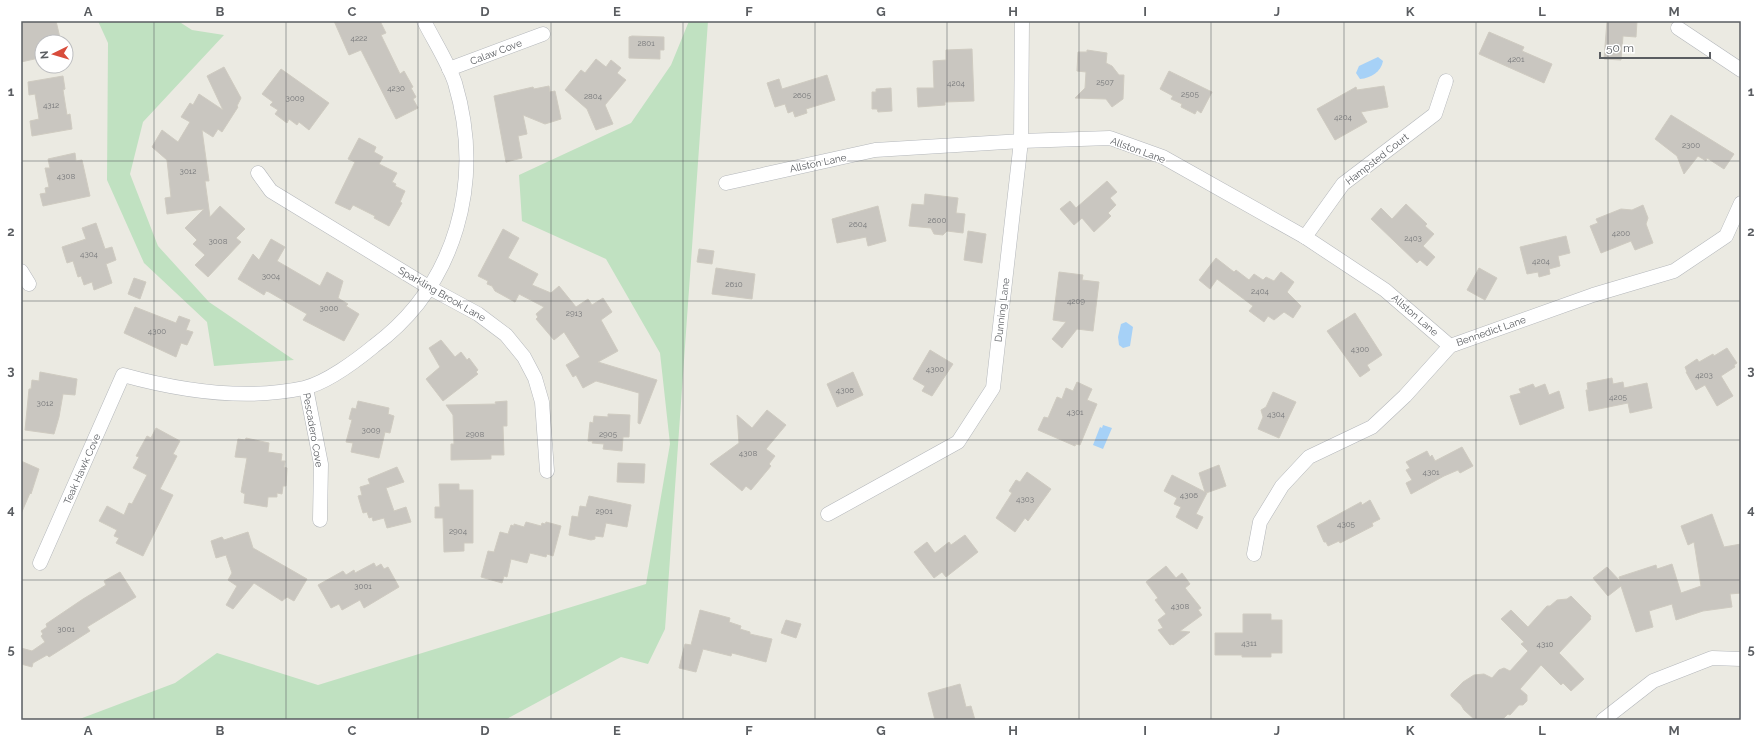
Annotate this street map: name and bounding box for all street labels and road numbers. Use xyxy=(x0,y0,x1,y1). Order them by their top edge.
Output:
street label: Calaw Cove xyxy=(469,37,523,67)
street label: Hampsted Court xyxy=(1343,131,1411,187)
street label: Allston Lane xyxy=(1109,135,1167,165)
street label: Allston Lane xyxy=(789,152,847,174)
street label: Sparkling Brook Lane xyxy=(397,265,488,324)
street label: Dunning Lane xyxy=(993,277,1011,343)
street label: Allston Lane xyxy=(1390,292,1440,338)
street label: Bennedict Lane xyxy=(1455,314,1527,348)
street label: Pescadero Cove xyxy=(301,392,325,468)
street label: Teak Hawk Cove xyxy=(61,432,103,506)

